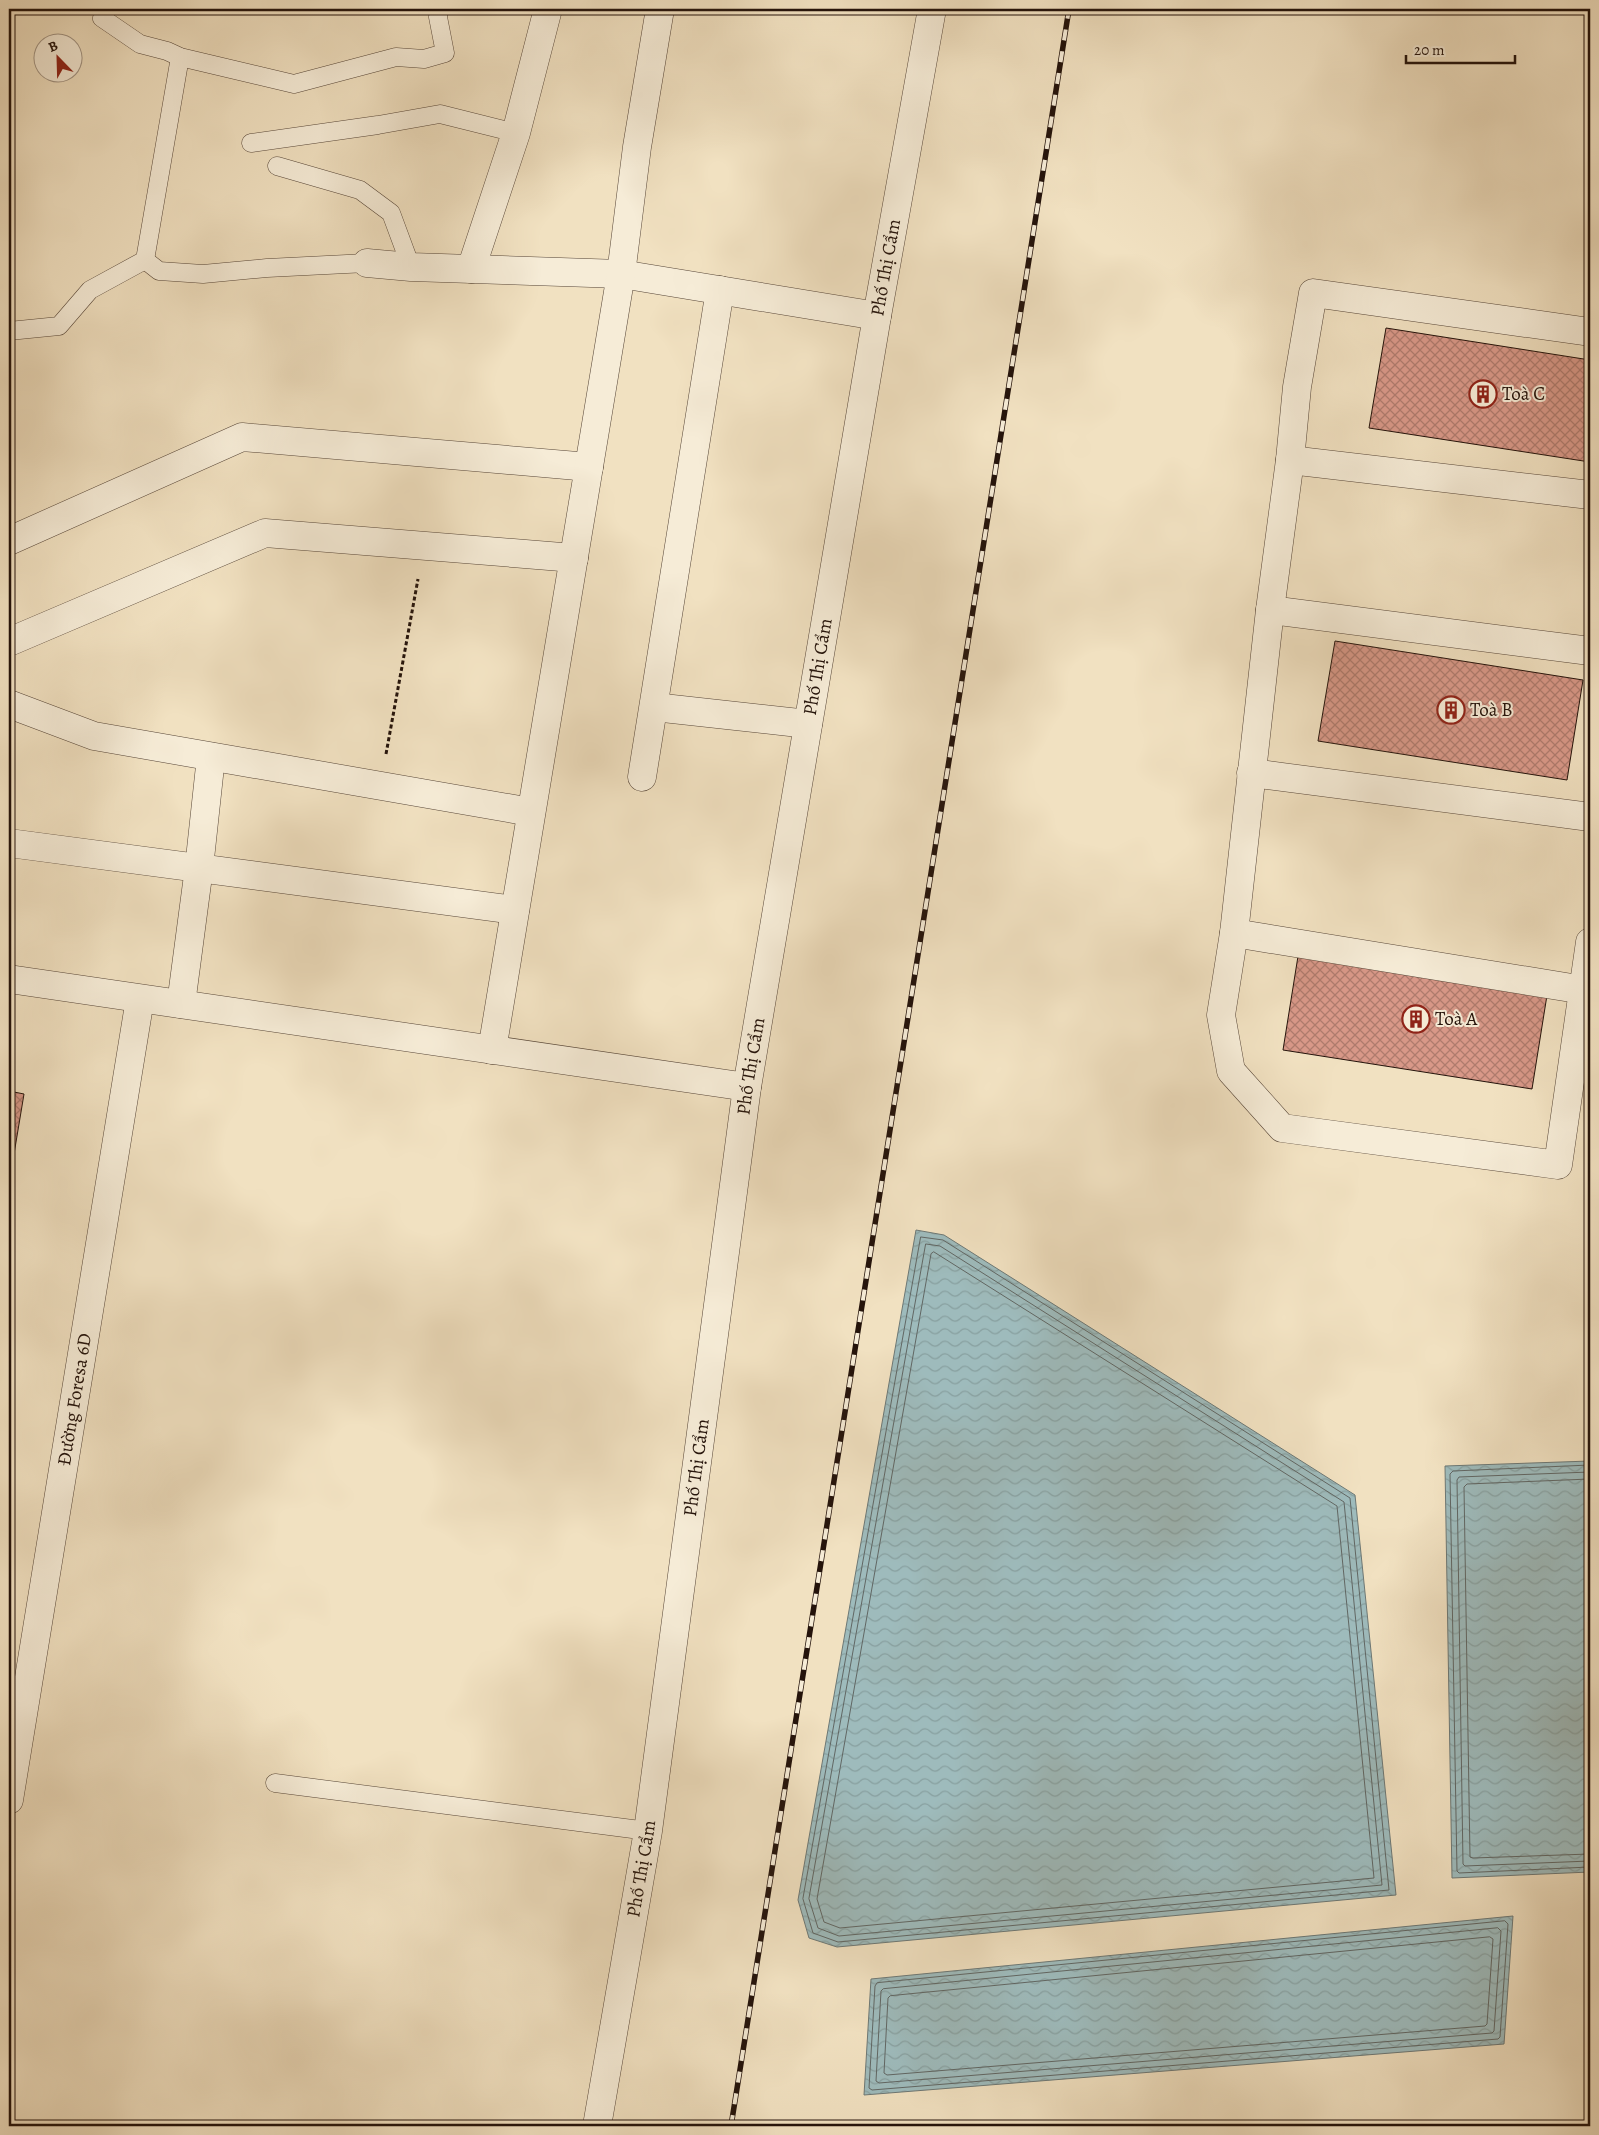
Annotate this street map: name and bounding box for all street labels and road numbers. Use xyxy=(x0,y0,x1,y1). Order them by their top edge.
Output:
street label: Phố Thị Cẩm xyxy=(864,217,907,318)
street label: Phố Thị Cẩm xyxy=(797,616,839,718)
street label: Phố Thị Cẩm xyxy=(730,1015,772,1117)
street label: Đường Foresa 6D xyxy=(51,1331,98,1468)
street label: Phố Thị Cẩm xyxy=(677,1417,716,1518)
street label: Phố Thị Cẩm xyxy=(620,1818,662,1920)

